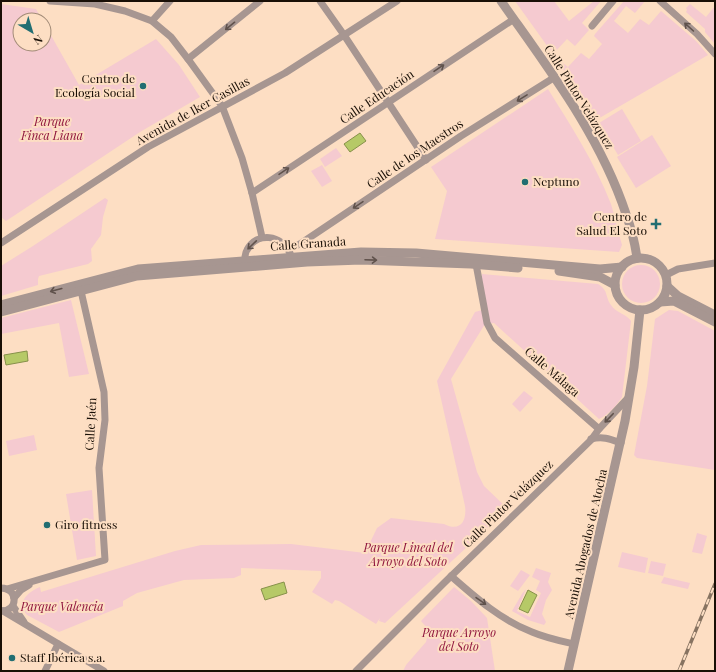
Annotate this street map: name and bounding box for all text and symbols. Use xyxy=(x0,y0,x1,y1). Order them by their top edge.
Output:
north arrow xyxy=(12,12,52,52)
one-way arrow xyxy=(224,21,235,30)
one-way arrow xyxy=(683,22,694,31)
text: N xyxy=(31,32,46,49)
street label: Calle Pintor Velázquez xyxy=(541,41,619,152)
one-way arrow xyxy=(433,64,444,72)
street label: Calle Educación xyxy=(336,65,417,127)
place label: Centro de Ecología Social xyxy=(55,70,136,100)
street label: Avenida de Iker Casillas xyxy=(132,72,252,149)
marker: Centro de Ecología Social xyxy=(138,81,148,91)
one-way arrow xyxy=(516,93,527,102)
park label: Parque Finca Liana xyxy=(20,113,83,143)
street label: Calle de los Maestros xyxy=(363,115,466,191)
one-way arrow xyxy=(279,167,290,175)
place label: Neptuno xyxy=(533,173,580,189)
marker: Neptuno xyxy=(520,177,530,187)
one-way arrow xyxy=(353,201,364,209)
place label: Centro de Salud El Soto xyxy=(577,208,647,238)
marker: Centro de Salud El Soto xyxy=(650,218,662,230)
street label: Calle Granada xyxy=(270,232,346,254)
one-way arrow xyxy=(247,240,256,250)
one-way arrow xyxy=(364,256,377,264)
one-way arrow xyxy=(49,287,62,294)
street label: Calle Málaga xyxy=(522,343,584,400)
street label: Calle Jaén xyxy=(81,397,99,451)
one-way arrow xyxy=(604,413,614,423)
street label: Calle Pintor Velázquez xyxy=(459,456,556,551)
street label: Avenida Abogados de Atocha xyxy=(560,467,610,621)
place label: Giro fitness xyxy=(55,516,117,532)
marker: Giro fitness xyxy=(42,520,52,530)
park label: Parque Lineal del Arroyo del Soto xyxy=(362,539,453,569)
one-way arrow xyxy=(475,597,486,605)
park label: Parque Valencia xyxy=(20,598,103,614)
park label: Parque Arroyo del Soto xyxy=(421,624,496,654)
place label: Staff Ibérica s.a. xyxy=(20,649,105,665)
marker: Staff Ibérica s.a. xyxy=(7,653,17,663)

